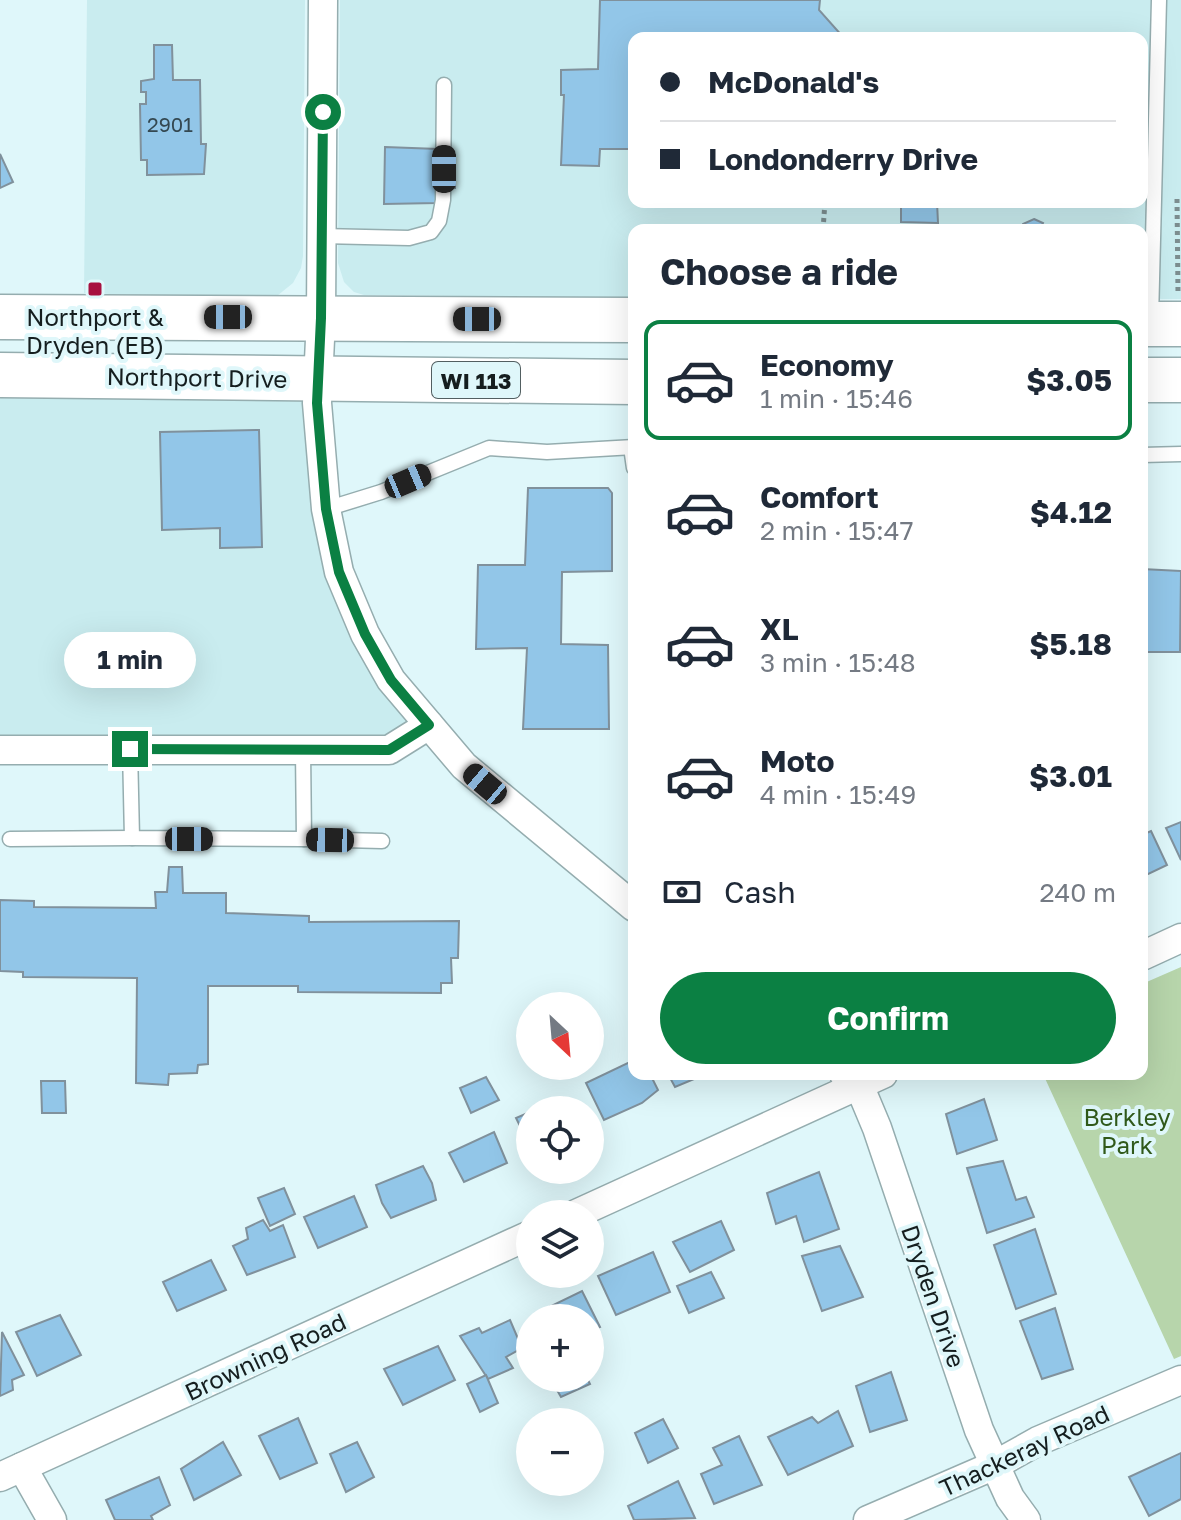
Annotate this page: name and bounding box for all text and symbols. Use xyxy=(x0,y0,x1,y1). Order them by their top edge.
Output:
text: McDonald's xyxy=(708,64,879,100)
route start xyxy=(305,94,341,130)
house number: 2901 xyxy=(147,112,193,136)
text: Londonderry Drive xyxy=(708,141,978,177)
car xyxy=(432,145,456,193)
text: Choose a ride xyxy=(660,250,898,293)
marker: Northport & Dryden (EB) xyxy=(86,280,104,298)
place label: Northport & Dryden (EB) xyxy=(26,302,164,359)
car xyxy=(204,305,252,329)
car xyxy=(453,307,501,331)
icon: car xyxy=(664,344,736,416)
text: Economy xyxy=(760,347,894,383)
street label: Northport Drive xyxy=(106,361,288,393)
road number: WI 113 xyxy=(432,362,520,398)
text: $3.05 xyxy=(1026,362,1112,398)
text: 1 min · 15:46 xyxy=(760,383,913,414)
car xyxy=(381,461,435,501)
icon: car xyxy=(664,476,736,548)
text: Comfort xyxy=(760,479,879,515)
text: $4.12 xyxy=(1030,494,1112,530)
text: 2 min · 15:47 xyxy=(760,515,913,546)
icon: car xyxy=(664,608,736,680)
text: XL xyxy=(760,611,799,647)
text: $5.18 xyxy=(1029,626,1112,662)
callout: 1 min xyxy=(64,633,196,689)
text: 1 min xyxy=(97,644,163,675)
text: 3 min · 15:48 xyxy=(760,647,916,678)
route end xyxy=(112,731,148,767)
icon: car xyxy=(664,740,736,812)
text: Moto xyxy=(760,743,835,779)
text: $3.01 xyxy=(1029,758,1112,794)
car xyxy=(459,759,511,809)
text: 4 min · 15:49 xyxy=(760,779,916,810)
car xyxy=(165,827,213,851)
car xyxy=(306,828,354,852)
icon: cash xyxy=(660,870,704,914)
text: Cash xyxy=(724,874,796,910)
text: 240 m xyxy=(1039,877,1116,908)
button: Confirm xyxy=(660,972,1116,1064)
north arrow xyxy=(516,992,604,1080)
map controls xyxy=(516,992,604,1496)
button: locate xyxy=(516,1096,604,1184)
park label: Berkley Park xyxy=(1083,1102,1171,1159)
button: layers xyxy=(516,1200,604,1288)
street label: Dryden Drive xyxy=(896,1221,972,1371)
button: + xyxy=(516,1304,604,1392)
street label: Browning Road xyxy=(180,1306,350,1406)
street label: Thackeray Road xyxy=(935,1398,1113,1502)
button: − xyxy=(516,1408,604,1496)

